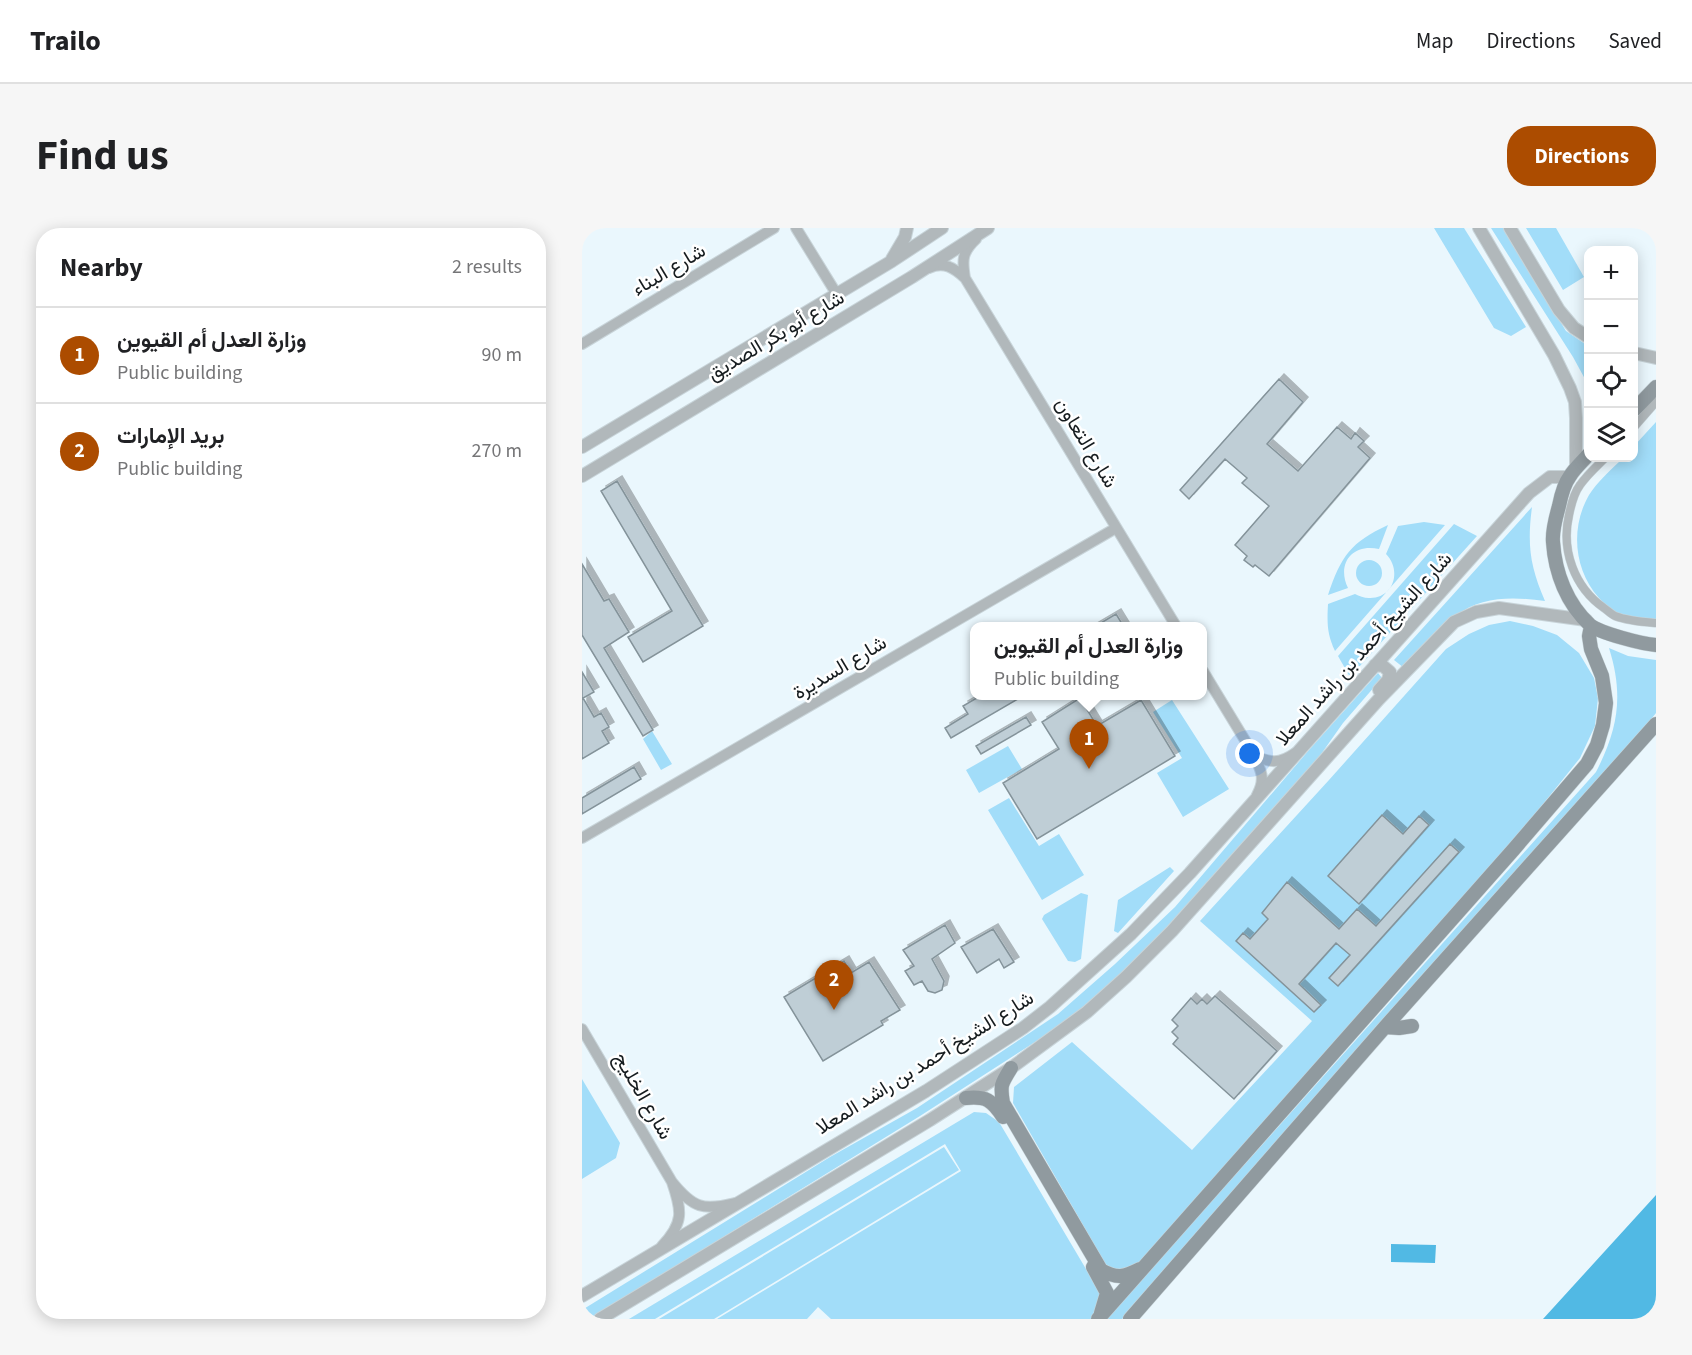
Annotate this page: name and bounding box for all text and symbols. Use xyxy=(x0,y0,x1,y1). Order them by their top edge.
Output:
text: Trailo xyxy=(30,21,101,61)
text: Map xyxy=(1416,26,1454,56)
text: Directions xyxy=(1487,26,1575,56)
text: Saved xyxy=(1608,26,1662,56)
text: Find us xyxy=(36,126,169,186)
button: Directions xyxy=(1507,126,1656,186)
street label: شارع البناء xyxy=(627,237,711,303)
map controls xyxy=(1584,246,1638,462)
button: + xyxy=(1584,246,1638,300)
text: Nearby xyxy=(60,249,143,286)
text: 2 results xyxy=(452,253,522,281)
street label: شارع أبو بكر الصديق xyxy=(702,284,850,388)
button: − xyxy=(1584,300,1638,354)
text: وزارة العدل أم القيوين xyxy=(117,324,306,356)
text: 1 xyxy=(74,341,85,369)
text: 90 m xyxy=(482,341,522,369)
button: locate xyxy=(1584,354,1638,408)
text: Public building xyxy=(117,359,242,387)
street label: شارع التعاون xyxy=(1048,393,1124,493)
button: layers xyxy=(1584,408,1638,462)
text: بريد الإمارات xyxy=(117,420,224,452)
text: 2 xyxy=(74,437,85,465)
text: 270 m xyxy=(472,437,522,465)
text: Public building xyxy=(117,455,242,483)
street label: شارع الشيخ أحمد بن راشد المعلا xyxy=(1269,546,1459,752)
popup xyxy=(970,622,1207,700)
street label: شارع السديرة xyxy=(788,629,892,707)
text: وزارة العدل أم القيوين xyxy=(994,630,1183,662)
text: Public building xyxy=(994,665,1119,693)
pin: 1 xyxy=(1070,720,1108,769)
your location xyxy=(1235,739,1264,768)
pin: 2 xyxy=(814,960,854,1010)
street label: شارع الشيخ أحمد بن راشد المعلا xyxy=(811,984,1039,1142)
street label: شارع الخليج xyxy=(607,1047,679,1145)

